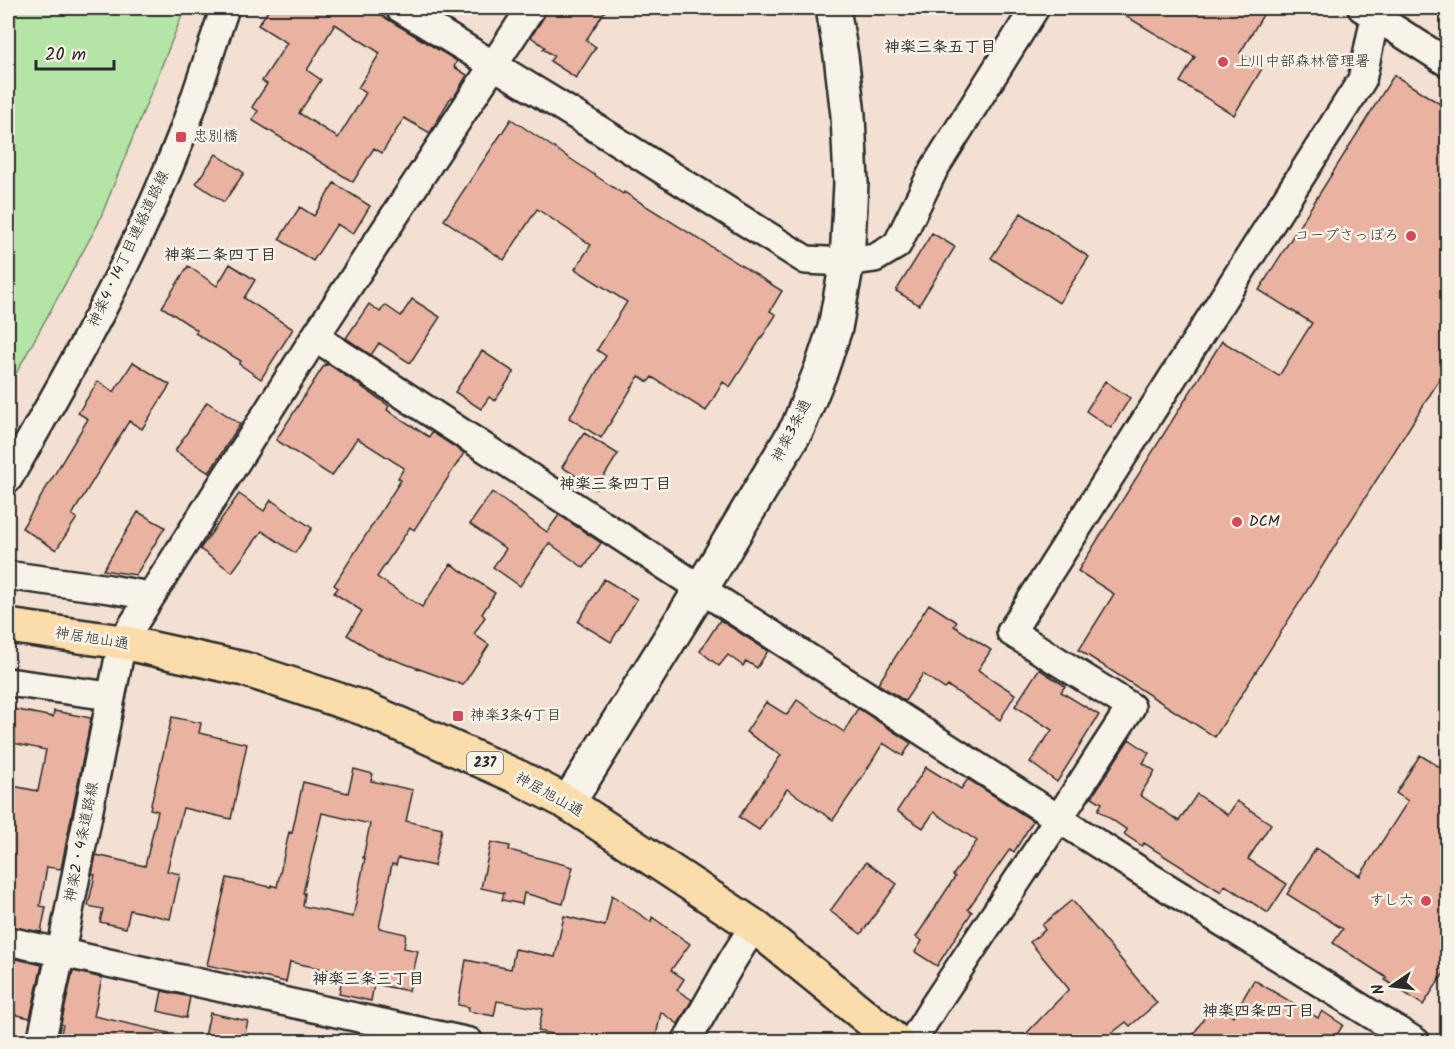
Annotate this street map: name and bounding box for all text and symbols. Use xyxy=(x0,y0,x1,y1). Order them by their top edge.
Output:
scale bar xyxy=(36,33,114,71)
district label: 神楽三条五丁目 xyxy=(884,35,996,60)
text: 20 m xyxy=(45,41,86,70)
place label: 上川中部森林管理署 xyxy=(1235,50,1370,74)
marker: 上川中部森林管理署 xyxy=(1216,55,1230,69)
place label: 忠別橋 xyxy=(193,125,238,149)
marker: 忠別橋 xyxy=(174,130,188,144)
street label: 神楽4・14丁目連絡道路線 xyxy=(82,166,176,332)
place label: コープさっぽろ xyxy=(1295,224,1399,248)
marker: コープさっぽろ xyxy=(1404,229,1418,243)
district label: 神楽二条四丁目 xyxy=(164,243,276,268)
street label: 神楽3条通 xyxy=(766,395,818,467)
district label: 神楽三条四丁目 xyxy=(559,472,671,497)
place label: DCM xyxy=(1249,510,1280,534)
marker: DCM xyxy=(1230,515,1244,529)
street label: 神居旭山通 xyxy=(53,621,131,657)
place label: 神楽3条4丁目 xyxy=(470,704,562,728)
marker: 神楽3条4丁目 xyxy=(451,709,465,723)
road number: 237 xyxy=(467,752,503,774)
street label: 神居旭山通 xyxy=(510,766,588,824)
street label: 神楽2・4条道路線 xyxy=(59,780,105,904)
place label: すし六 xyxy=(1369,889,1414,913)
marker: すし六 xyxy=(1419,894,1433,908)
north arrow xyxy=(1362,956,1422,1016)
district label: 神楽三条三丁目 xyxy=(312,967,424,992)
text: N xyxy=(1366,981,1392,997)
district label: 神楽四条四丁目 xyxy=(1202,999,1314,1024)

